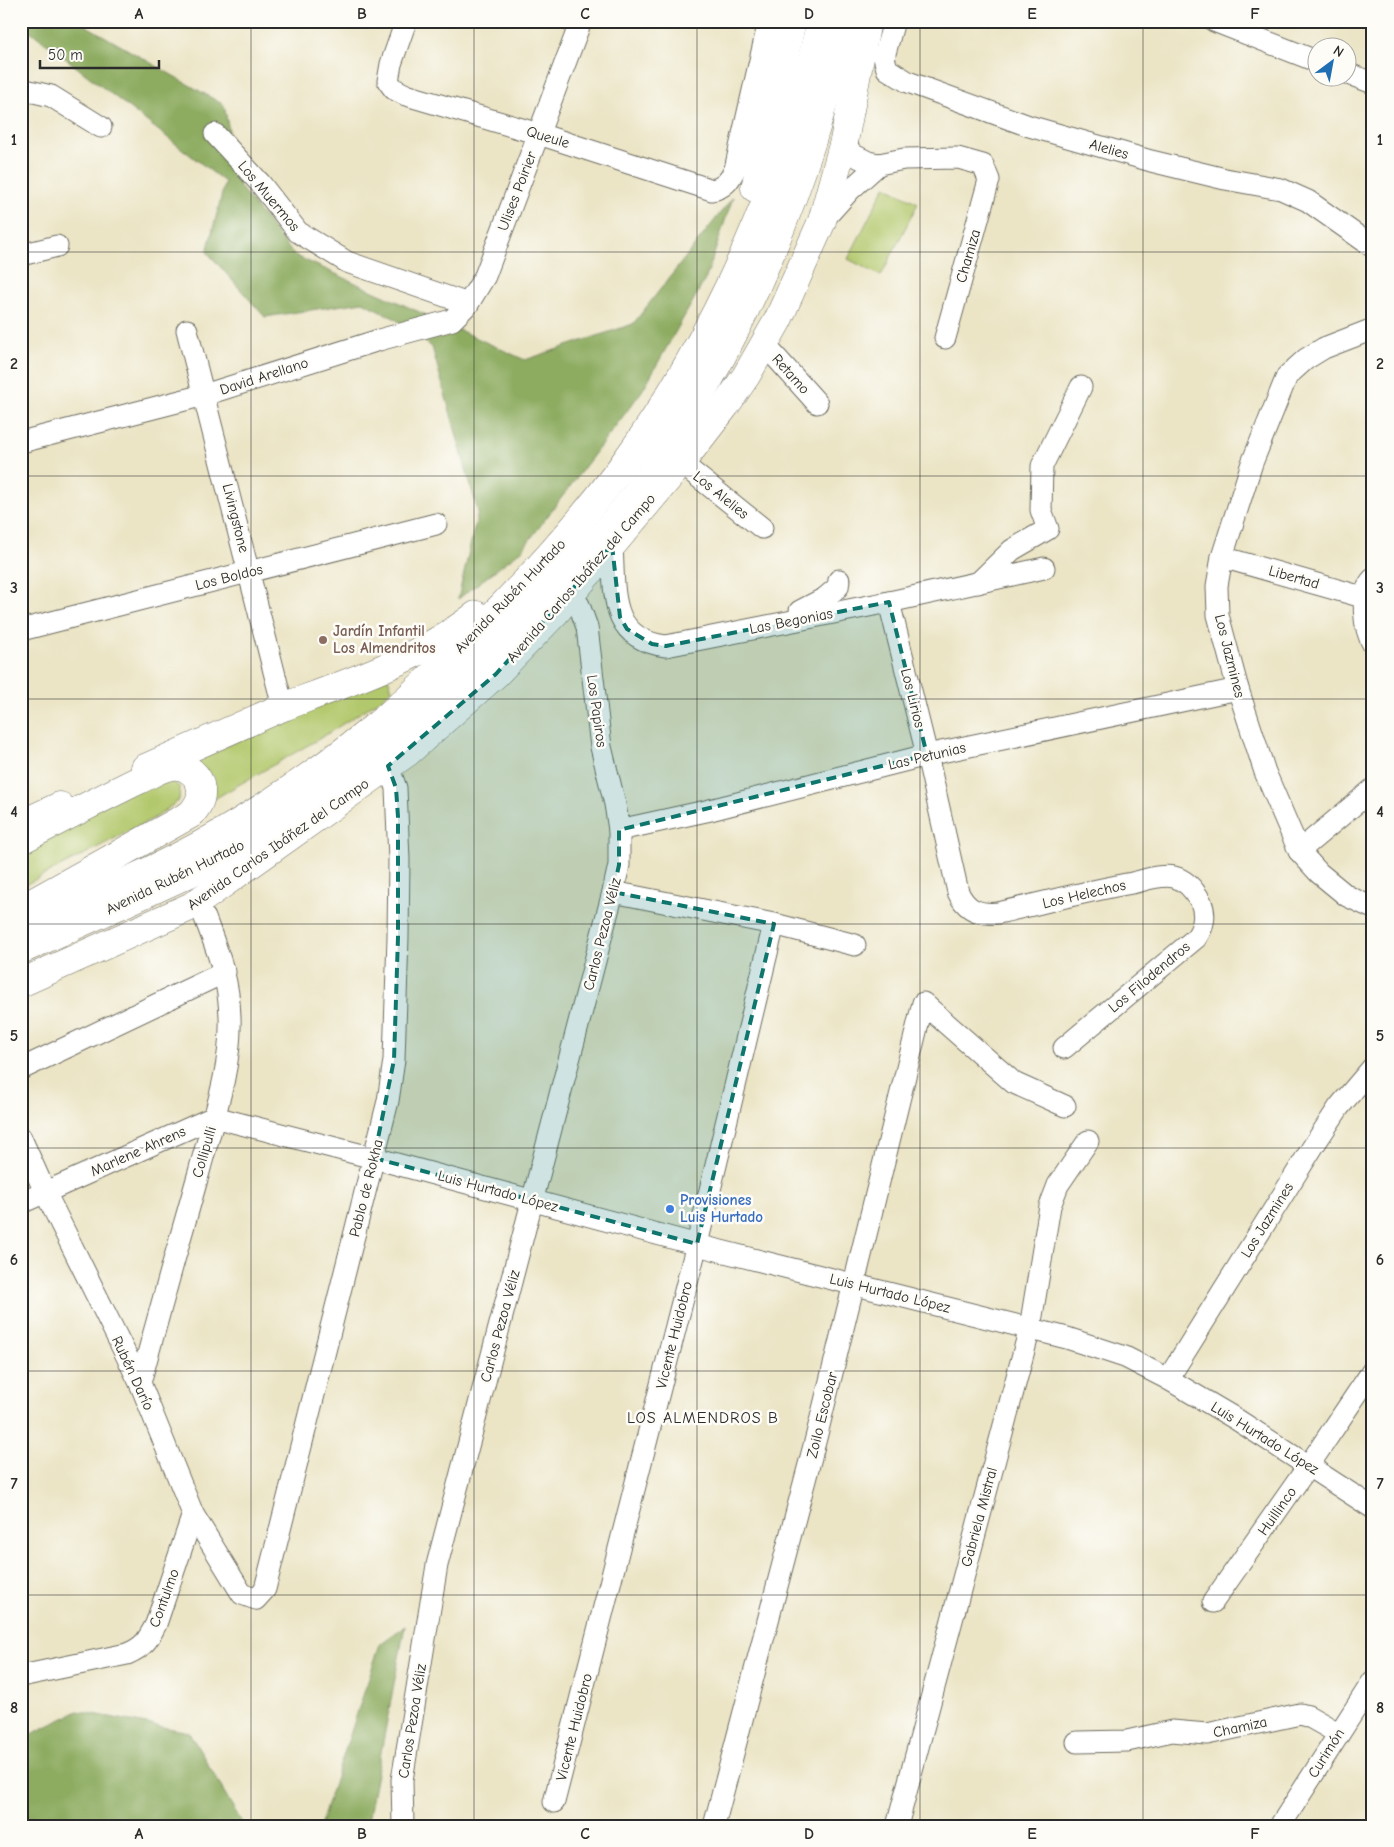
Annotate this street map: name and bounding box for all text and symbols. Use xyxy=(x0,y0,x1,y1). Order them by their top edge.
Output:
text: A xyxy=(135,5,144,23)
text: B xyxy=(357,5,367,23)
text: C xyxy=(580,5,590,23)
text: D xyxy=(804,5,814,23)
text: E xyxy=(1027,5,1037,23)
text: F xyxy=(1250,5,1260,23)
scale bar xyxy=(40,38,159,70)
north arrow xyxy=(1306,38,1356,88)
text: N xyxy=(1330,42,1347,61)
text: 50 m xyxy=(48,46,83,64)
street label: Queule xyxy=(524,122,572,152)
text: 1 xyxy=(11,131,17,149)
text: 1 xyxy=(1377,131,1383,149)
street label: Alelies xyxy=(1087,135,1131,163)
street label: Ulises Poirier xyxy=(494,149,540,233)
street label: Los Muermos xyxy=(234,157,304,235)
street label: Chamiza xyxy=(952,227,984,285)
street label: Retamo xyxy=(768,350,814,398)
street label: David Arellano xyxy=(217,353,311,399)
text: 2 xyxy=(10,355,18,373)
text: 2 xyxy=(1376,355,1384,373)
street label: Los Alelies xyxy=(690,467,752,523)
street label: Livingstone xyxy=(219,482,253,555)
street label: Avenida Carlos Ibáñez del Campo xyxy=(503,490,659,666)
street label: Avenida Rubén Hurtado xyxy=(451,535,569,657)
street label: Los Boldos xyxy=(193,560,265,594)
street label: Libertad xyxy=(1267,561,1321,593)
text: 3 xyxy=(10,579,18,597)
text: 3 xyxy=(1376,579,1384,597)
street label: Las Begonias xyxy=(748,604,834,638)
street label: Los Jazmines xyxy=(1211,612,1249,700)
place label: Jardín Infantil Los Almendritos xyxy=(333,622,436,657)
marker: Jardín Infantil Los Almendritos xyxy=(317,634,329,646)
street label: Los Lirios xyxy=(897,666,929,730)
street label: Los Papiros xyxy=(583,674,611,748)
street label: Las Petunias xyxy=(886,738,968,774)
street label: Avenida Carlos Ibáñez del Campo xyxy=(184,774,372,914)
text: 4 xyxy=(10,803,18,821)
text: 4 xyxy=(1376,803,1384,821)
street label: Avenida Rubén Hurtado xyxy=(103,836,247,918)
street label: Carlos Pezoa Véliz xyxy=(579,875,625,992)
street label: Los Helechos xyxy=(1041,876,1127,912)
street label: Los Filodendros xyxy=(1104,938,1194,1016)
text: 5 xyxy=(10,1027,18,1045)
text: 5 xyxy=(1376,1027,1384,1045)
street label: Marlene Ahrens xyxy=(88,1122,188,1180)
street label: Collipulli xyxy=(188,1124,220,1180)
street label: Pablo de Rokha xyxy=(345,1137,387,1239)
street label: Luis Hurtado López xyxy=(436,1166,561,1216)
street label: Los Jazmines xyxy=(1237,1179,1297,1261)
place label: Provisiones Luis Hurtado xyxy=(680,1191,763,1226)
marker: Provisiones Luis Hurtado xyxy=(664,1203,676,1215)
text: 6 xyxy=(10,1251,18,1269)
text: 6 xyxy=(1376,1251,1384,1269)
street label: Carlos Pezoa Véliz xyxy=(476,1267,524,1384)
street label: Luis Hurtado López xyxy=(828,1269,953,1317)
street label: Vicente Huidobro xyxy=(652,1279,696,1391)
street label: Rubén Darío xyxy=(108,1333,158,1413)
street label: Zoilo Escobar xyxy=(803,1370,841,1460)
street label: Luis Hurtado López xyxy=(1208,1398,1323,1479)
district label: LOS ALMENDROS B xyxy=(627,1409,779,1427)
street label: Gabriela Mistral xyxy=(957,1465,1001,1569)
text: 7 xyxy=(10,1475,18,1493)
text: 7 xyxy=(1376,1475,1384,1493)
street label: Huillinco xyxy=(1254,1483,1300,1539)
street label: Contulmo xyxy=(145,1566,183,1630)
street label: Carlos Pezoa Véliz xyxy=(394,1662,430,1780)
street label: Vicente Huidobro xyxy=(552,1671,596,1783)
text: 8 xyxy=(10,1699,18,1717)
text: 8 xyxy=(1376,1699,1384,1717)
street label: Chamiza xyxy=(1211,1713,1269,1741)
street label: Curimón xyxy=(1304,1725,1348,1781)
text: A xyxy=(135,1825,144,1843)
text: B xyxy=(357,1825,367,1843)
text: C xyxy=(580,1825,590,1843)
text: D xyxy=(804,1825,814,1843)
text: E xyxy=(1027,1825,1037,1843)
text: F xyxy=(1250,1825,1260,1843)

